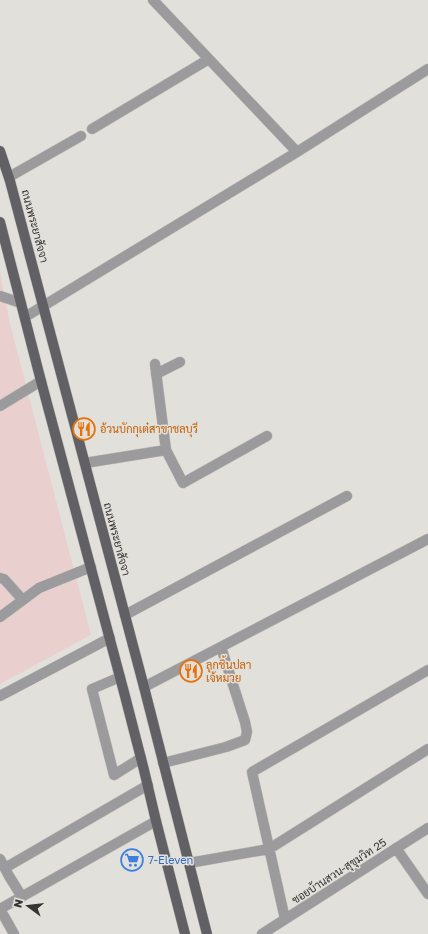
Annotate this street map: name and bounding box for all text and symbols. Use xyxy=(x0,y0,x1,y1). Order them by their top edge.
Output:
street label: ถนนพระยาสัจจา xyxy=(19,188,51,264)
restaurant icon: อ้วนบักกุเต๋สาขาชลบุรี xyxy=(71,416,97,442)
place label: อ้วนบักกุเต๋สาขาชลบุรี xyxy=(100,421,198,438)
street label: ถนนพระยาสัจจา xyxy=(101,501,133,577)
place label: ลูกชิ้นปลา เจ้หมวย xyxy=(206,655,251,684)
restaurant icon: ลูกชิ้นปลา เจ้หมวย xyxy=(178,658,204,684)
street label: ซอยบ้านสวน-สุขุมวิท 25 xyxy=(289,835,390,909)
supermarket icon: 7-Eleven xyxy=(119,847,145,873)
place label: 7-Eleven xyxy=(148,853,193,866)
north arrow xyxy=(8,886,48,926)
text: N xyxy=(10,898,25,909)

